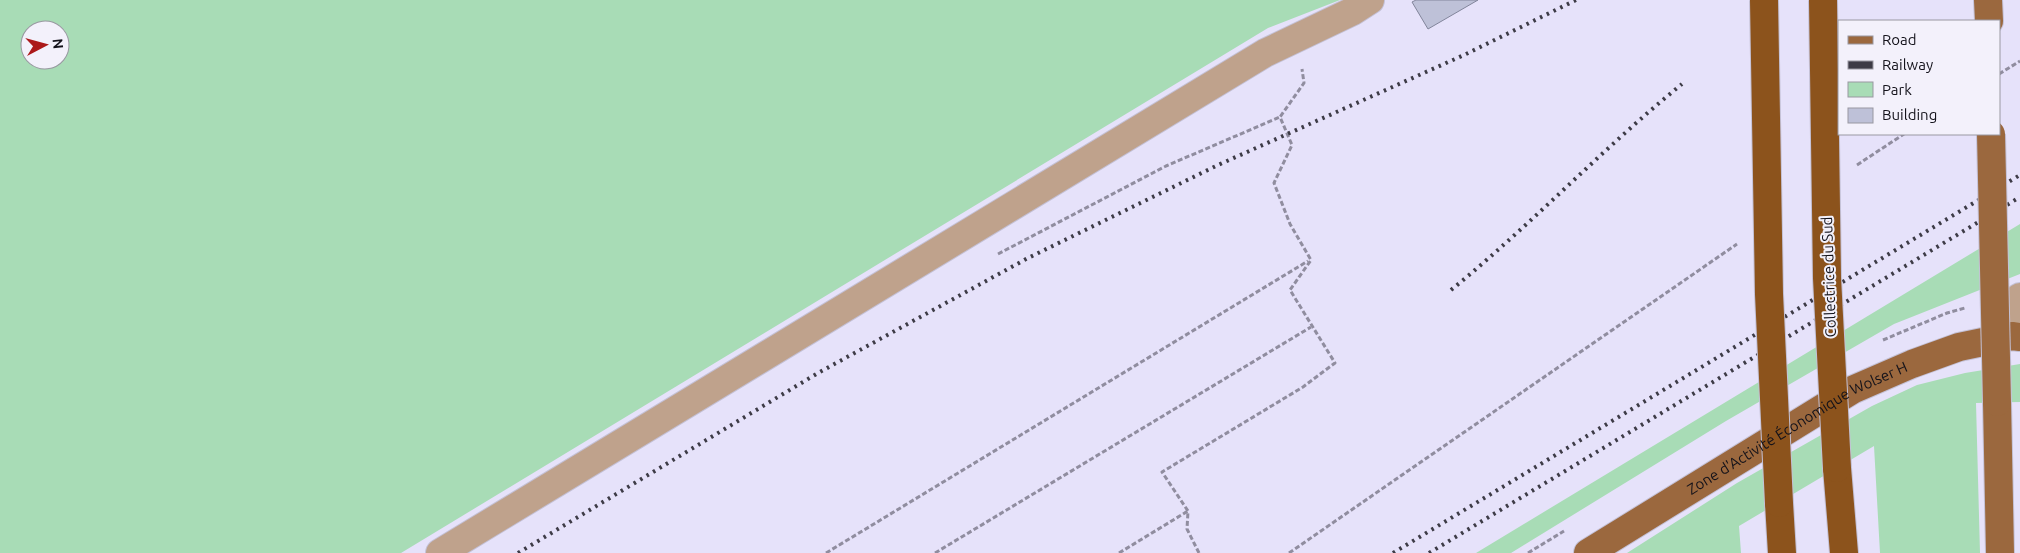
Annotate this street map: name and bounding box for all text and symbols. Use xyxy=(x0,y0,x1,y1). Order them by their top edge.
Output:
north arrow xyxy=(20,20,70,70)
legend xyxy=(1838,20,2000,135)
text: Road xyxy=(1882,31,1917,48)
text: N xyxy=(49,38,66,50)
text: Railway xyxy=(1882,56,1933,73)
text: Park xyxy=(1882,81,1912,98)
text: Building xyxy=(1882,106,1937,123)
street label: Collectrice du Sud xyxy=(1818,216,1839,338)
street label: Zone d'Activité Économique Wolser H xyxy=(1684,358,1910,498)

